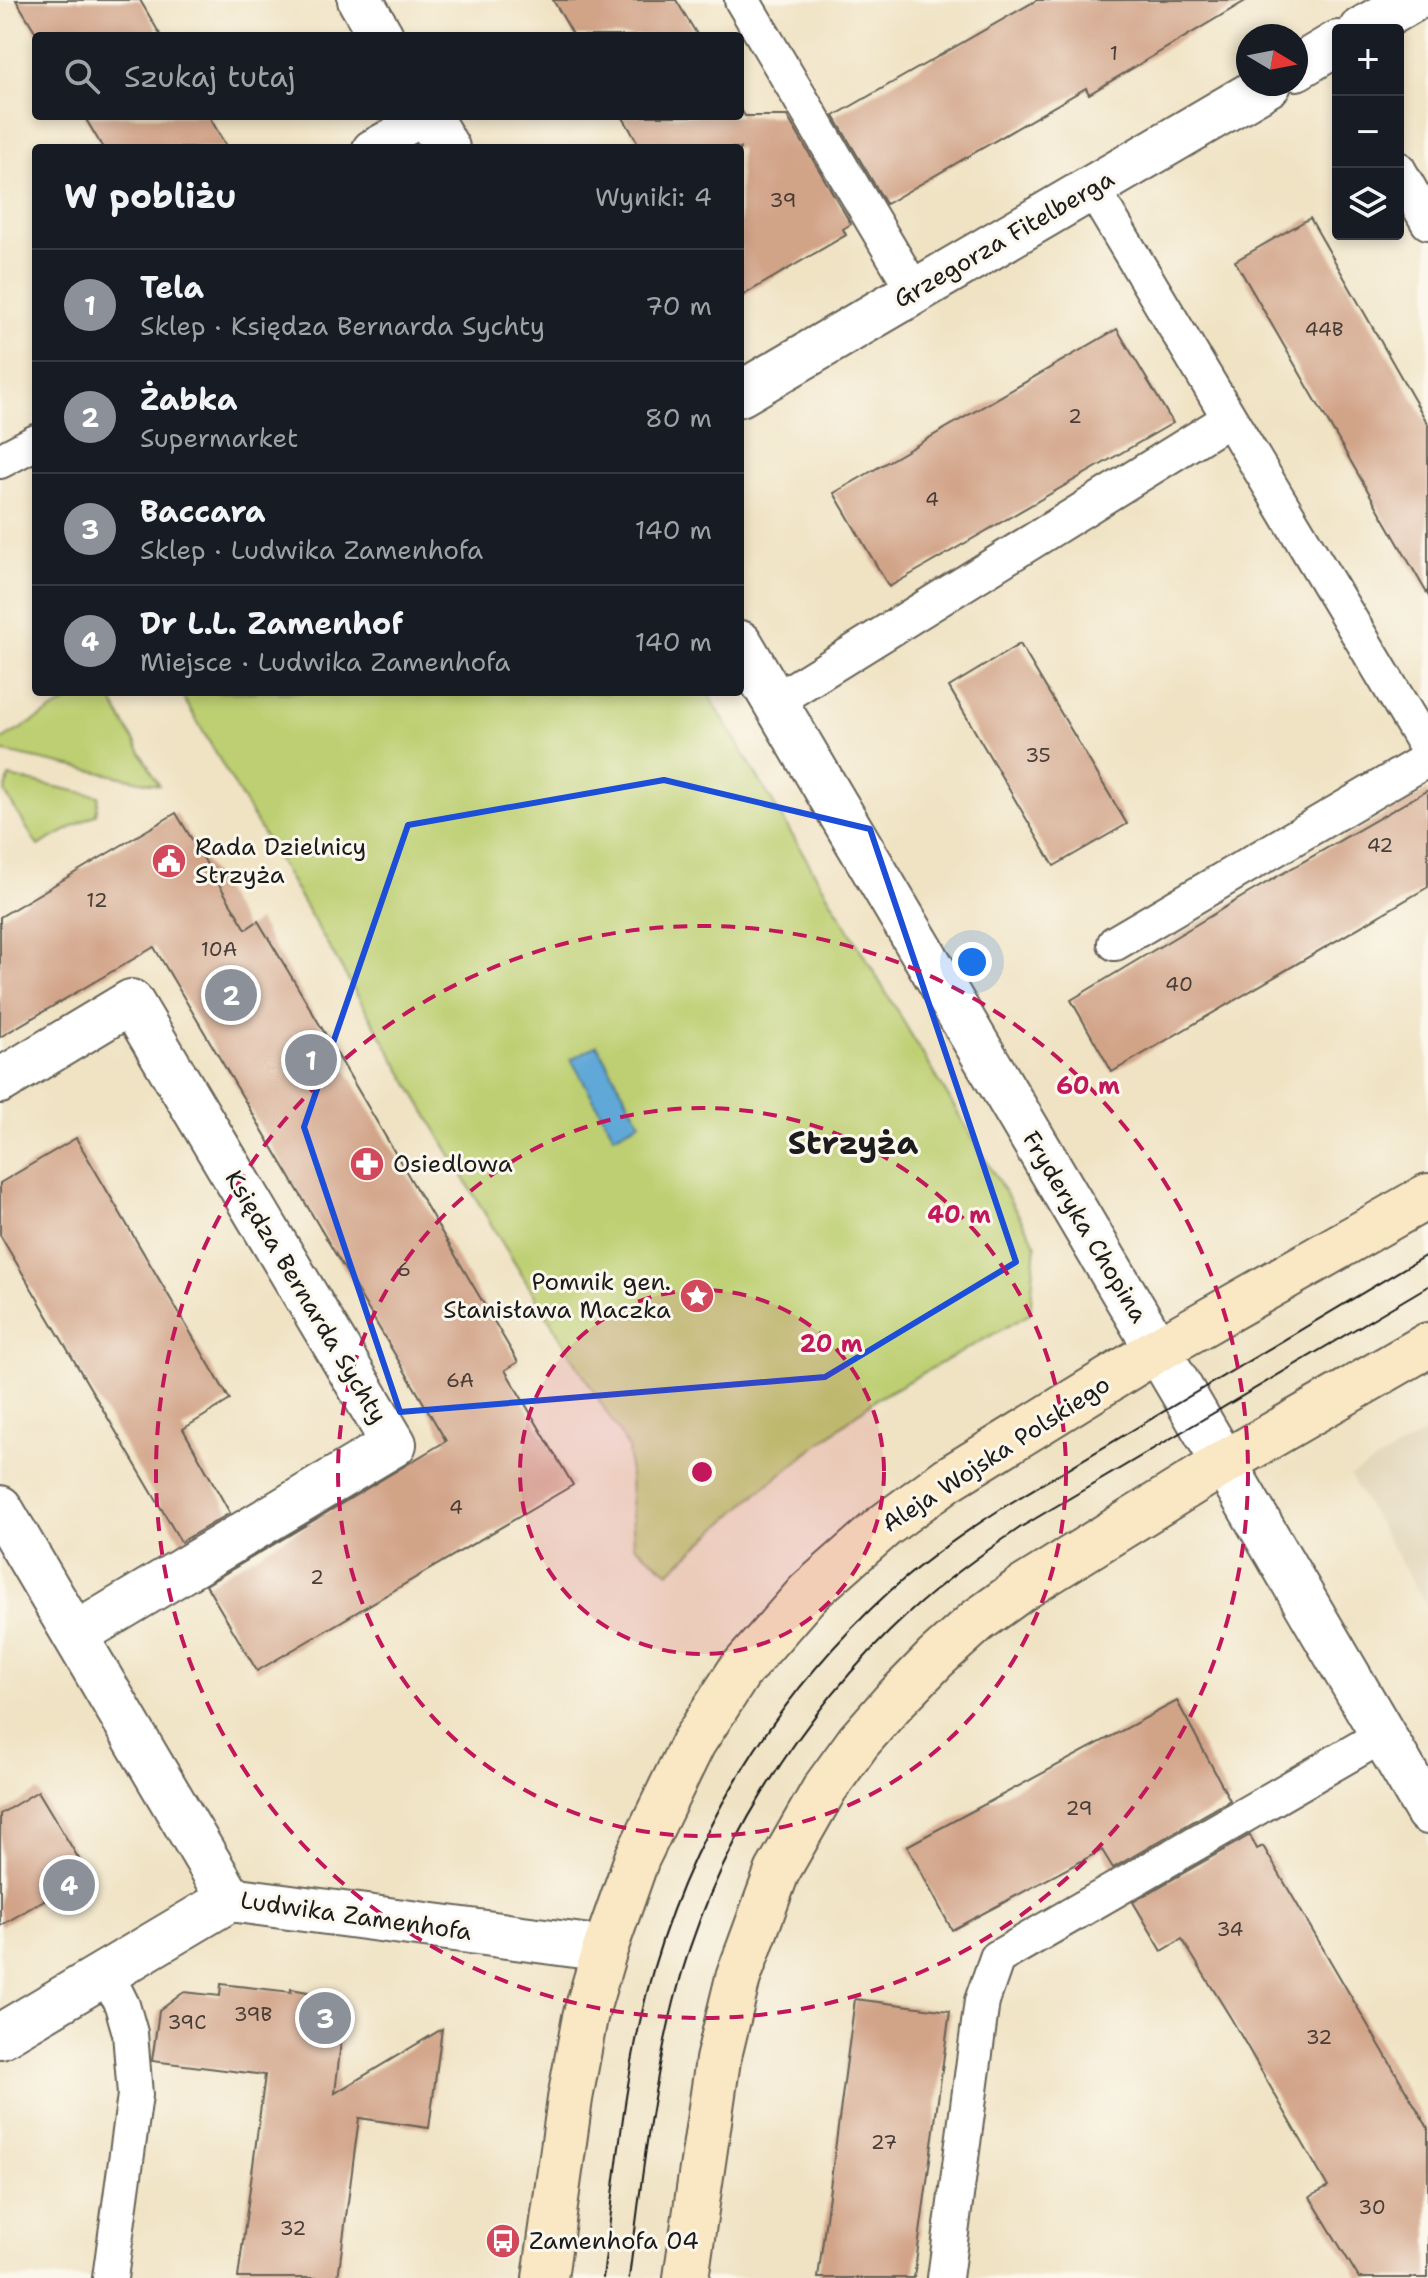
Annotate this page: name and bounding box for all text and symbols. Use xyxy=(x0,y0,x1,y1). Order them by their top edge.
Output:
north arrow xyxy=(1236,24,1308,96)
map controls xyxy=(1332,24,1404,240)
button: + xyxy=(1332,24,1404,96)
search box xyxy=(32,32,744,120)
house number: 1 xyxy=(1110,40,1118,66)
icon: search xyxy=(60,54,104,98)
text: Szukaj tutaj xyxy=(124,56,296,97)
button: − xyxy=(1332,96,1404,168)
street label: Grzegorza Fitelberga xyxy=(888,163,1120,315)
button: layers xyxy=(1332,168,1404,240)
text: W pobliżu xyxy=(64,173,237,219)
text: Wyniki: 4 xyxy=(595,179,712,214)
house number: 39 xyxy=(770,187,796,213)
text: Tela xyxy=(140,267,204,308)
text: 1 xyxy=(84,288,96,323)
text: 70 m xyxy=(645,288,712,323)
text: Sklep · Księdza Bernarda Sychty xyxy=(140,308,545,343)
house number: 44B xyxy=(1304,316,1344,342)
text: Żabka xyxy=(140,379,238,420)
text: 2 xyxy=(81,400,99,435)
text: 80 m xyxy=(645,400,712,435)
house number: 2 xyxy=(1068,403,1082,429)
text: Supermarket xyxy=(140,420,298,455)
house number: 4 xyxy=(925,486,939,512)
text: Baccara xyxy=(140,491,266,532)
text: 3 xyxy=(81,512,99,547)
text: 140 m xyxy=(635,512,712,547)
text: Sklep · Ludwika Zamenhofa xyxy=(140,532,483,567)
text: Dr L.L. Zamenhof xyxy=(140,603,403,644)
text: 4 xyxy=(81,624,99,659)
text: 140 m xyxy=(635,624,712,659)
text: Miejsce · Ludwika Zamenhofa xyxy=(140,644,510,679)
house number: 35 xyxy=(1025,742,1051,768)
place label: Rada Dzielnicy Strzyża xyxy=(195,831,366,891)
house number: 42 xyxy=(1367,832,1393,858)
public building icon: Rada Dzielnicy Strzyża xyxy=(150,842,188,880)
house number: 12 xyxy=(86,887,108,913)
house number: 10A xyxy=(201,936,237,962)
your location xyxy=(952,942,992,982)
pin: 2 xyxy=(205,965,257,1025)
house number: 40 xyxy=(1165,971,1193,997)
pin: 1 xyxy=(285,1030,337,1090)
text: 60 m xyxy=(1056,1070,1120,1102)
district label: Strzyża xyxy=(788,1121,918,1164)
street label: Fryderyka Chopina xyxy=(1015,1125,1155,1329)
pharmacy icon: Osiedlowa xyxy=(348,1145,386,1183)
place label: Osiedlowa xyxy=(393,1148,513,1180)
street label: Księdza Bernarda Sychty xyxy=(218,1164,394,1430)
text: 40 m xyxy=(927,1199,991,1231)
house number: 6 xyxy=(397,1256,411,1282)
place label: Pomnik gen. Stanisława Maczka xyxy=(443,1266,671,1326)
place icon: Pomnik gen. Stanisława Maczka xyxy=(678,1277,716,1315)
text: 20 m xyxy=(799,1328,863,1360)
house number: 6A xyxy=(446,1367,474,1393)
street label: Aleja Wojska Polskiego xyxy=(876,1368,1116,1540)
centre of rings xyxy=(688,1458,716,1486)
house number: 4 xyxy=(449,1494,463,1520)
house number: 2 xyxy=(310,1564,324,1590)
house number: 29 xyxy=(1066,1795,1092,1821)
pin: 4 xyxy=(43,1855,95,1915)
street label: Ludwika Zamenhofa xyxy=(238,1884,474,1948)
house number: 34 xyxy=(1216,1916,1244,1942)
pin: 3 xyxy=(299,1988,351,2048)
house number: 39B xyxy=(234,2001,272,2027)
house number: 39C xyxy=(167,2009,207,2035)
house number: 32 xyxy=(1306,2024,1332,2050)
house number: 27 xyxy=(871,2129,897,2155)
house number: 30 xyxy=(1358,2194,1386,2220)
house number: 32 xyxy=(280,2215,306,2241)
bus stop icon: Zamenhofa 04 xyxy=(484,2222,522,2260)
place label: Zamenhofa 04 xyxy=(529,2225,699,2257)

